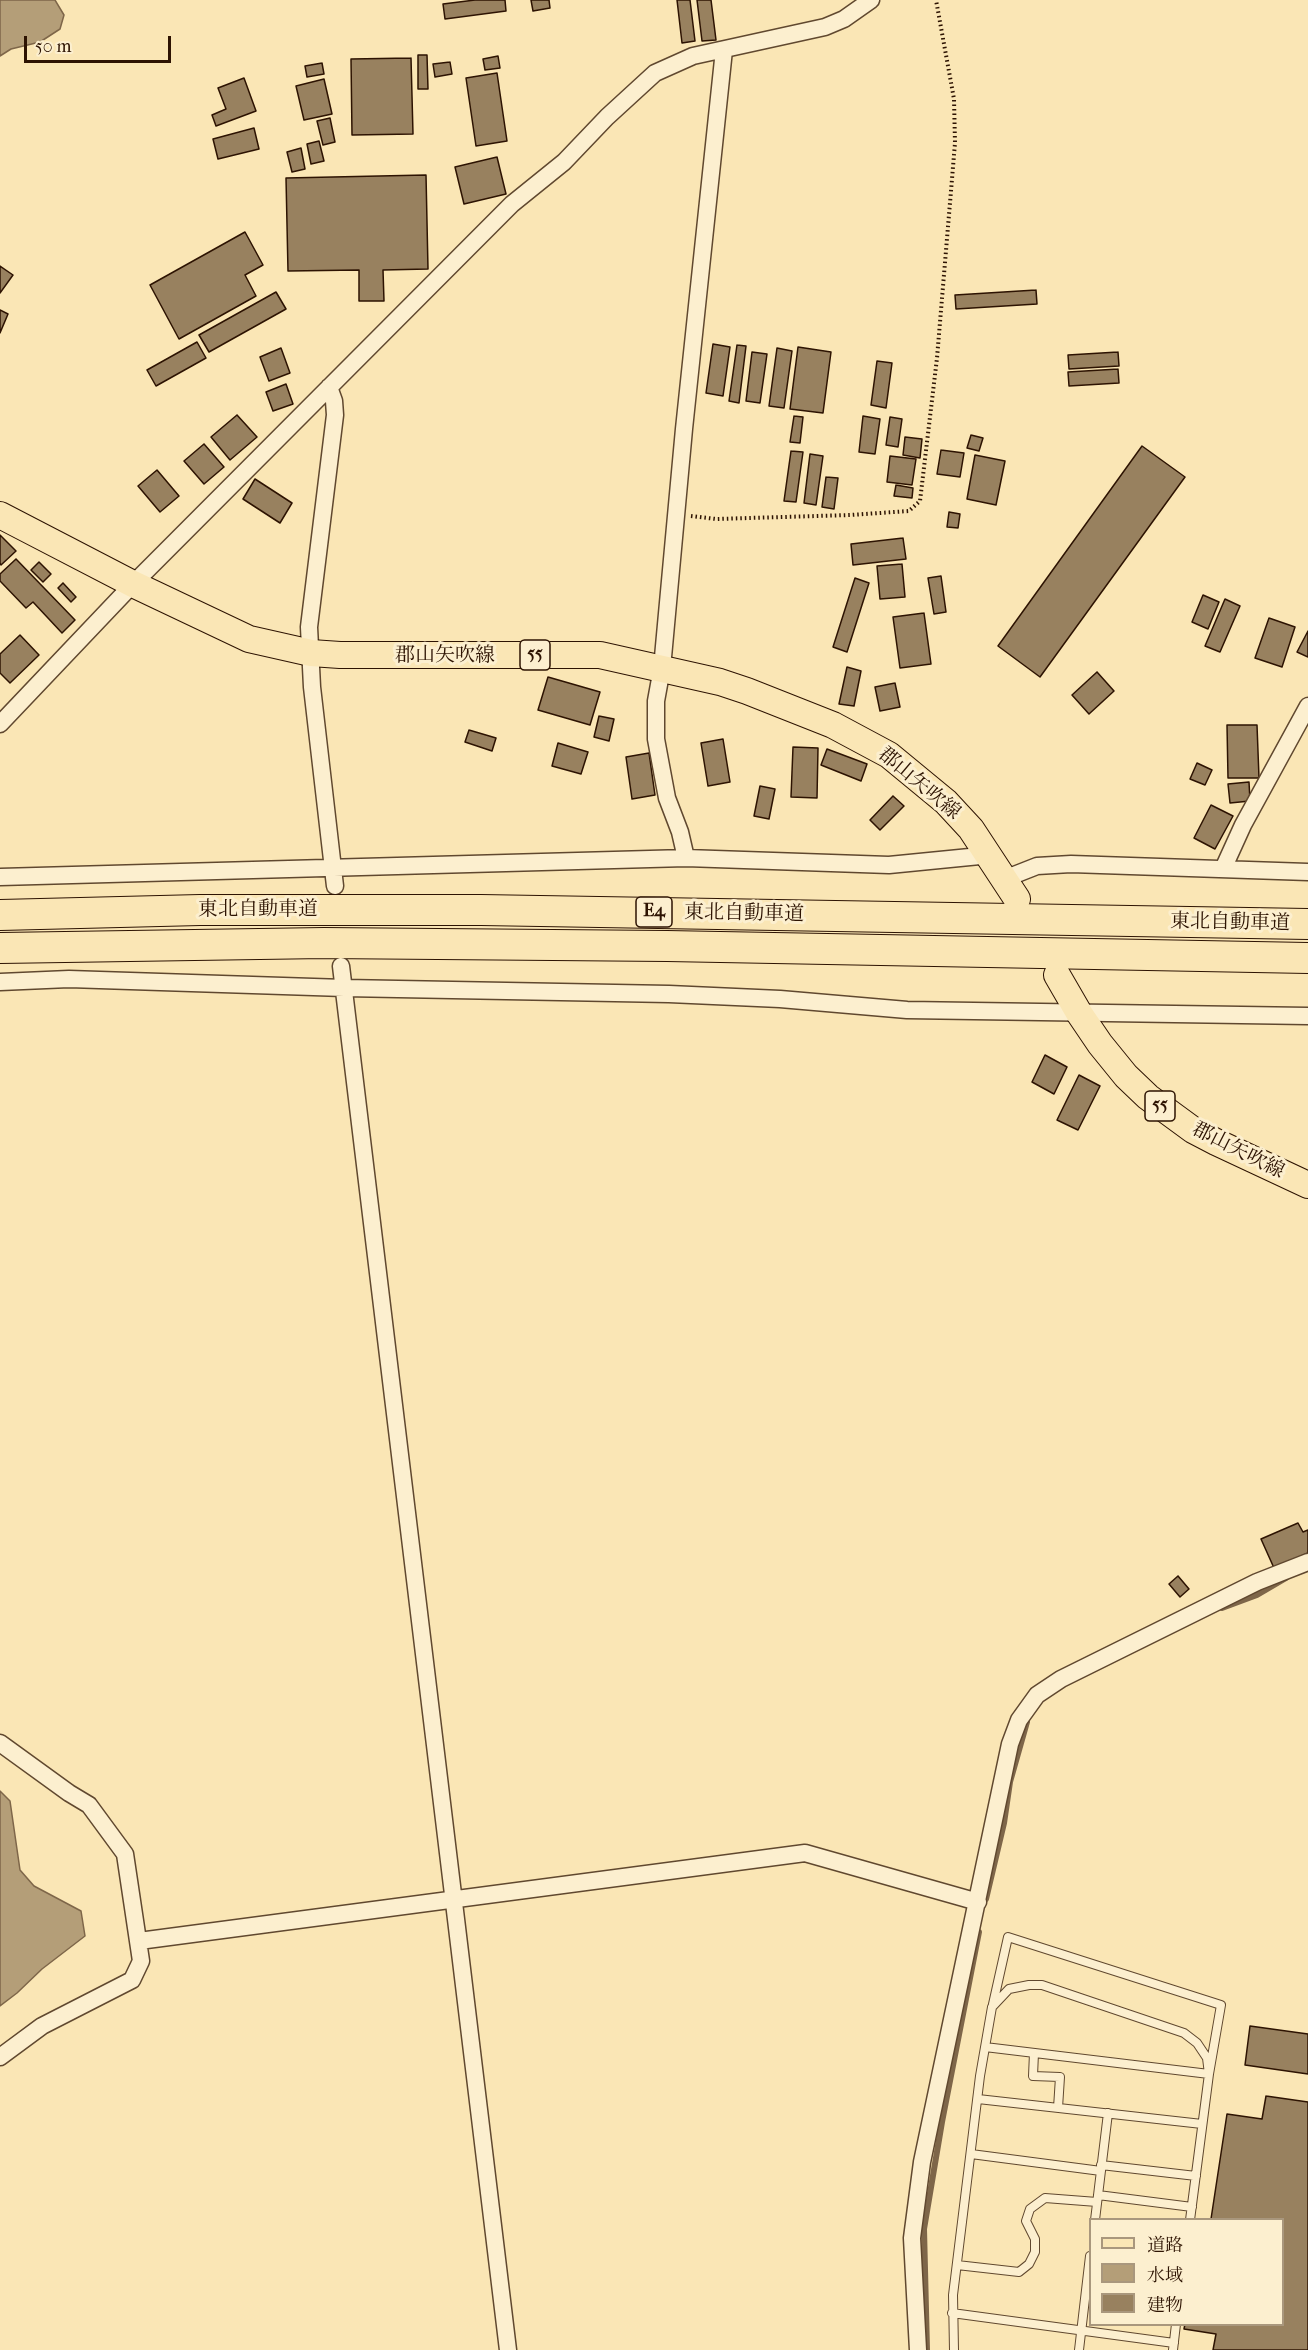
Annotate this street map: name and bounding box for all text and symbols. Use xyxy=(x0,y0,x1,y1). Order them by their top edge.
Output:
scale bar xyxy=(27,24,174,62)
text: 50 m xyxy=(35,36,71,57)
road number: 55 xyxy=(520,640,550,670)
street label: 郡山矢吹線 xyxy=(395,644,495,668)
street label: 郡山矢吹線 xyxy=(873,743,965,825)
road number: E4 xyxy=(636,897,672,927)
street label: 東北自動車道 xyxy=(198,898,318,922)
street label: 東北自動車道 xyxy=(684,901,804,927)
street label: 東北自動車道 xyxy=(1170,910,1290,936)
road number: 55 xyxy=(1145,1091,1175,1121)
street label: 郡山矢吹線 xyxy=(1188,1118,1288,1184)
legend xyxy=(1089,2218,1284,2326)
text: 道路 xyxy=(1147,2235,1183,2256)
text: 水域 xyxy=(1147,2265,1183,2286)
text: 建物 xyxy=(1147,2295,1183,2316)

